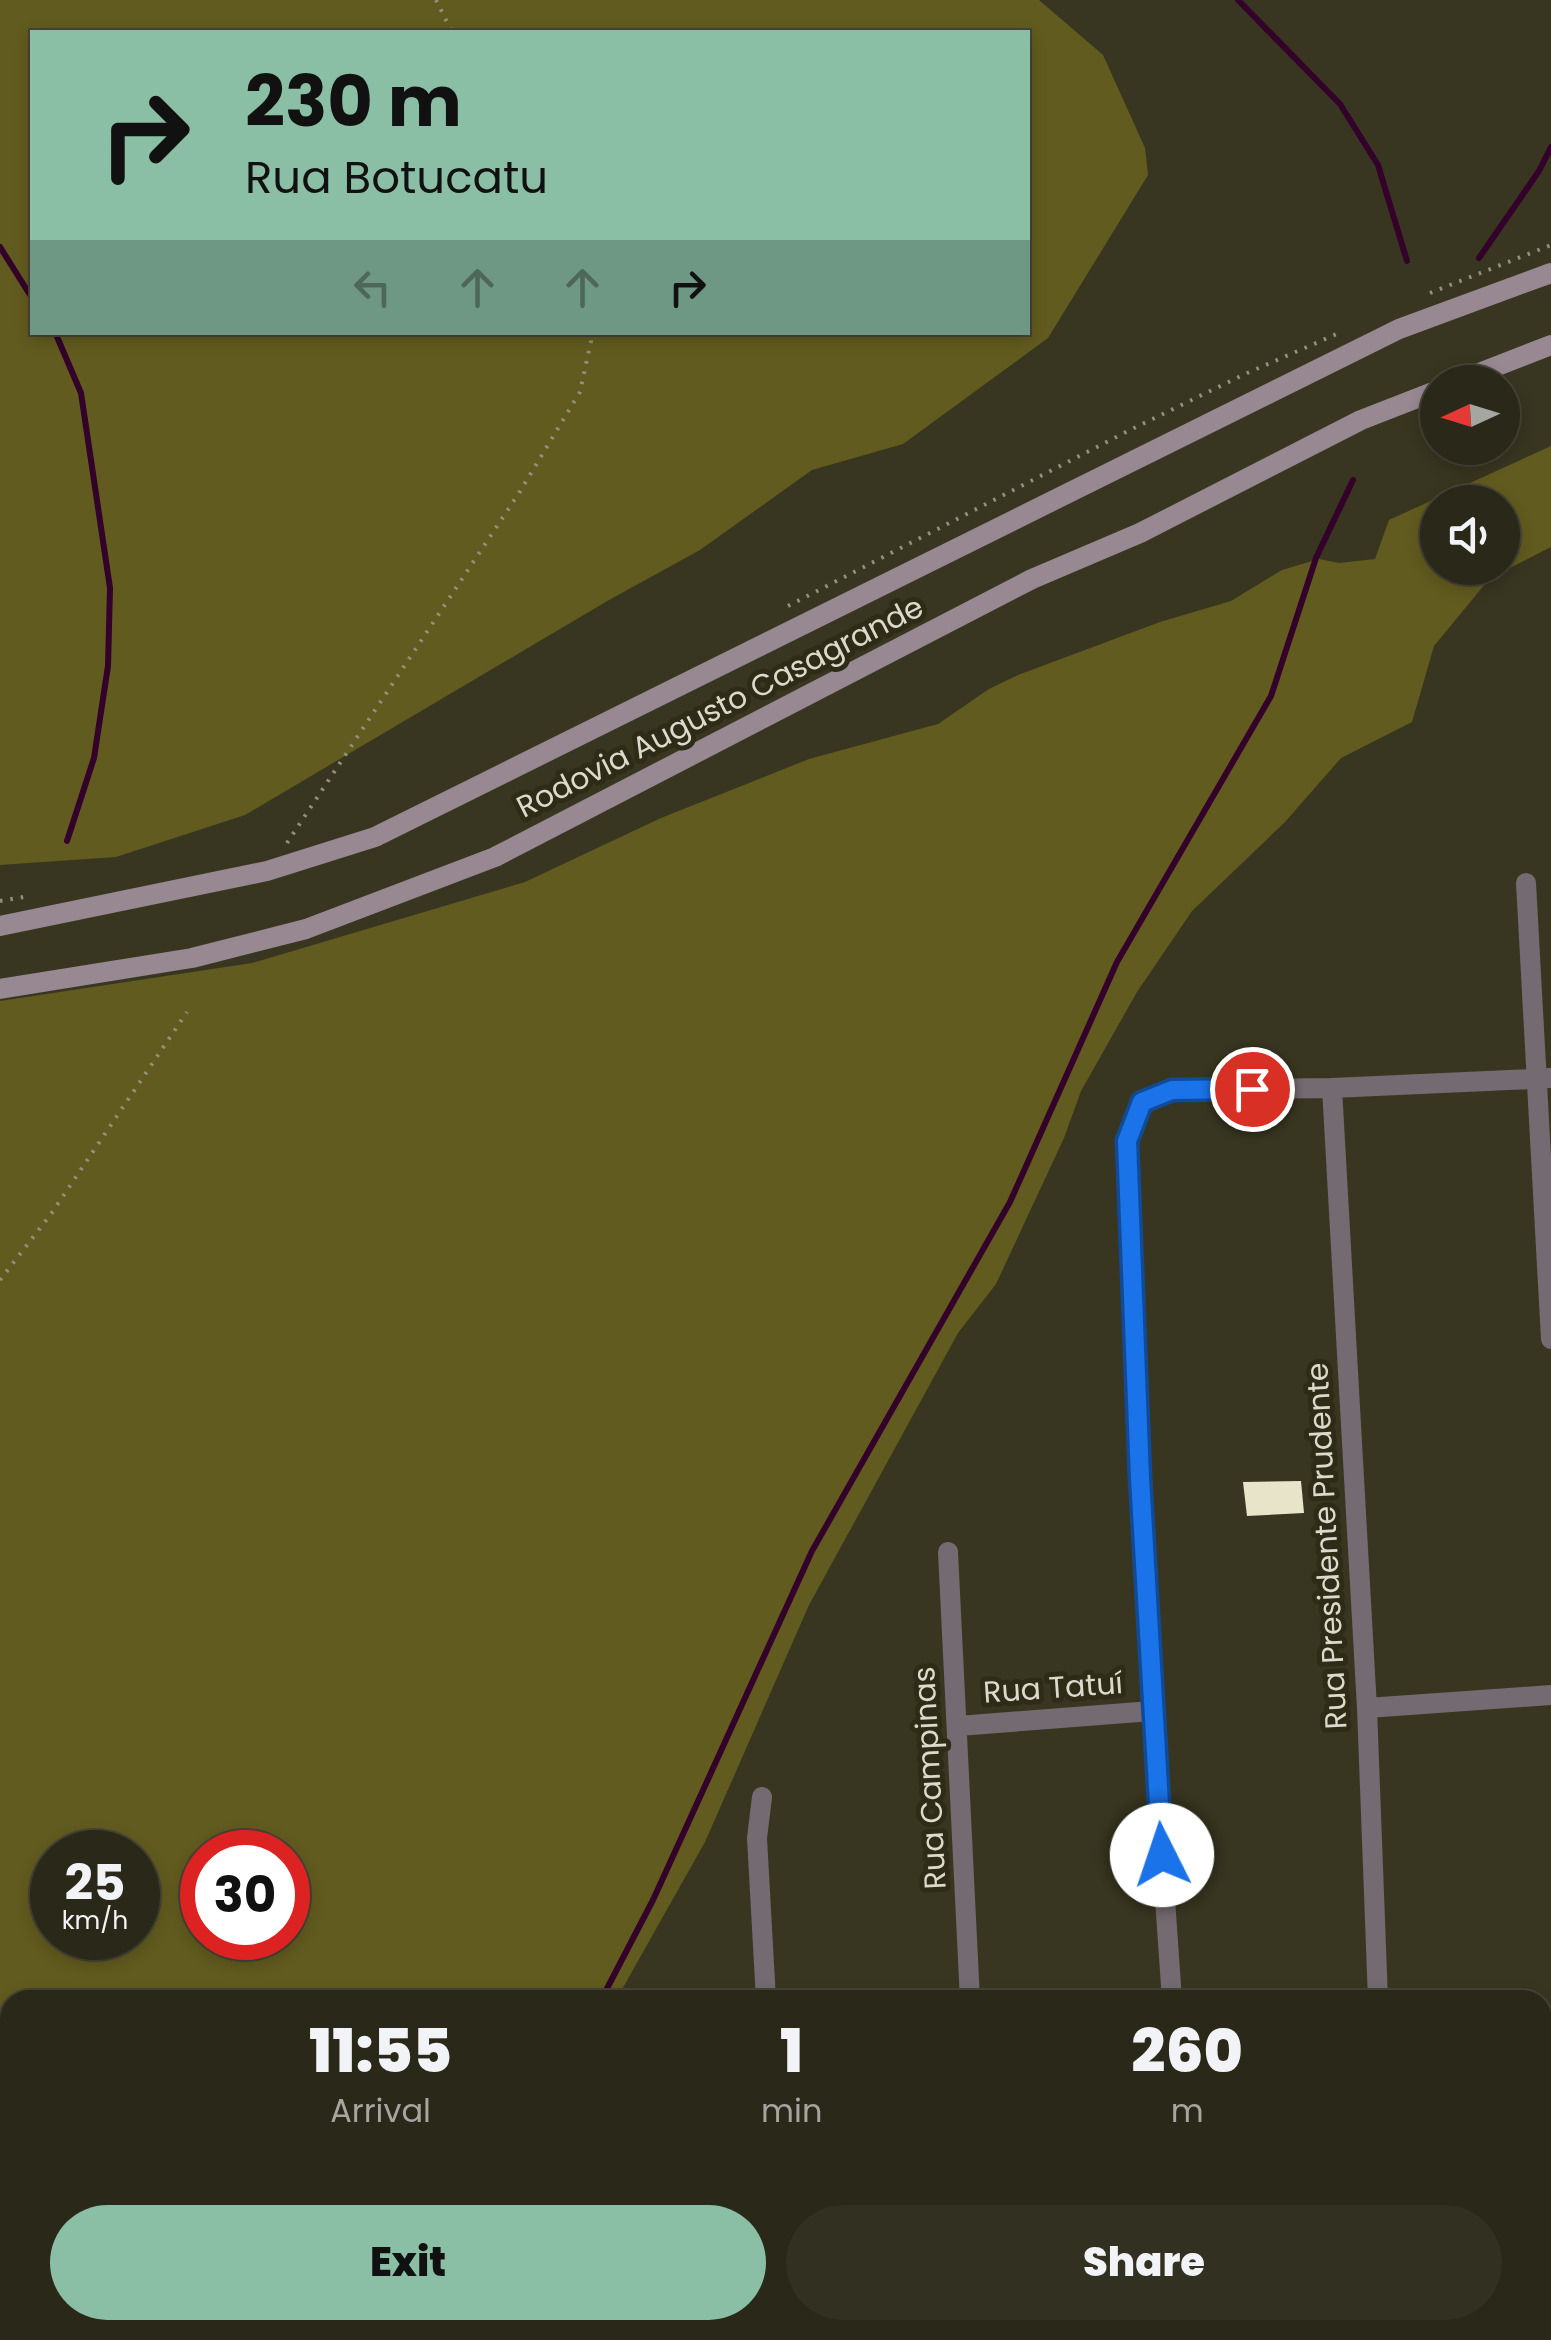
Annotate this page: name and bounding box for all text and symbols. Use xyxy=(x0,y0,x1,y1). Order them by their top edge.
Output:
text: 230 m xyxy=(245,52,462,151)
icon: right xyxy=(80,70,210,200)
text: Rua Botucatu xyxy=(245,146,548,209)
icon: left xyxy=(345,260,400,315)
icon: ahead xyxy=(450,260,505,315)
icon: ahead xyxy=(555,260,610,315)
icon: right xyxy=(660,260,715,315)
north arrow xyxy=(1420,365,1520,465)
map controls xyxy=(1420,365,1520,585)
button: sound xyxy=(1420,485,1520,585)
street label: Rodovia Augusto Casagrande xyxy=(509,585,931,828)
pin xyxy=(1210,1047,1295,1132)
icon: arrive xyxy=(1225,1062,1280,1117)
street label: Rua Presidente Prudente xyxy=(1295,1362,1358,1730)
street label: Rua Tatuí xyxy=(982,1661,1124,1714)
street label: Rua Campinas xyxy=(902,1666,957,1890)
position arrow xyxy=(1110,1803,1214,1907)
speed limit sign: 30 xyxy=(180,1830,310,1960)
text: 25 xyxy=(64,1847,126,1918)
text: km/h xyxy=(62,1903,128,1938)
text: 11:55 xyxy=(309,2009,452,2093)
text: 1 xyxy=(780,2009,803,2093)
text: 260 xyxy=(1131,2009,1243,2093)
text: Arrival xyxy=(330,2088,431,2133)
text: min xyxy=(761,2088,822,2133)
text: m xyxy=(1171,2088,1204,2133)
button: Exit xyxy=(50,2205,766,2320)
button: Share xyxy=(786,2205,1502,2320)

